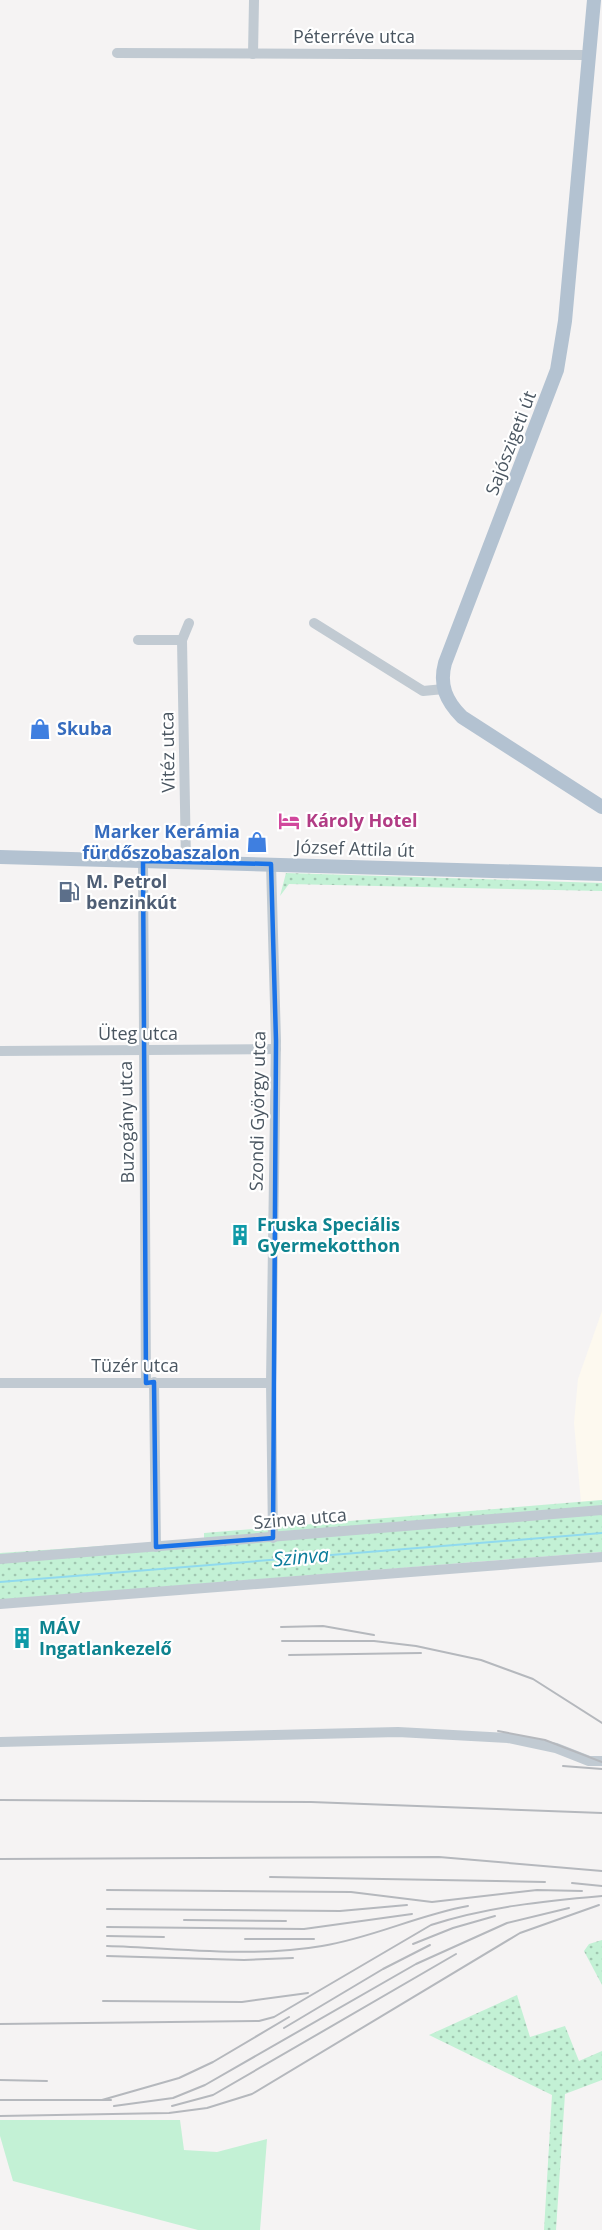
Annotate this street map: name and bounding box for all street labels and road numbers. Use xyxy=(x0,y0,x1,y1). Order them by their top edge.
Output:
street label: Péterréve utca xyxy=(293,24,415,48)
street label: Sajószigeti út xyxy=(479,387,541,498)
street label: Vitéz utca xyxy=(154,711,180,793)
street label: József Attila út xyxy=(293,834,415,862)
street label: Üteg utca xyxy=(98,1021,178,1045)
street label: Szondi György utca xyxy=(244,1031,270,1191)
street label: Buzogány utca xyxy=(113,1061,139,1183)
street label: Tüzér utca xyxy=(91,1353,179,1377)
street label: Szinva utca xyxy=(252,1502,348,1534)

